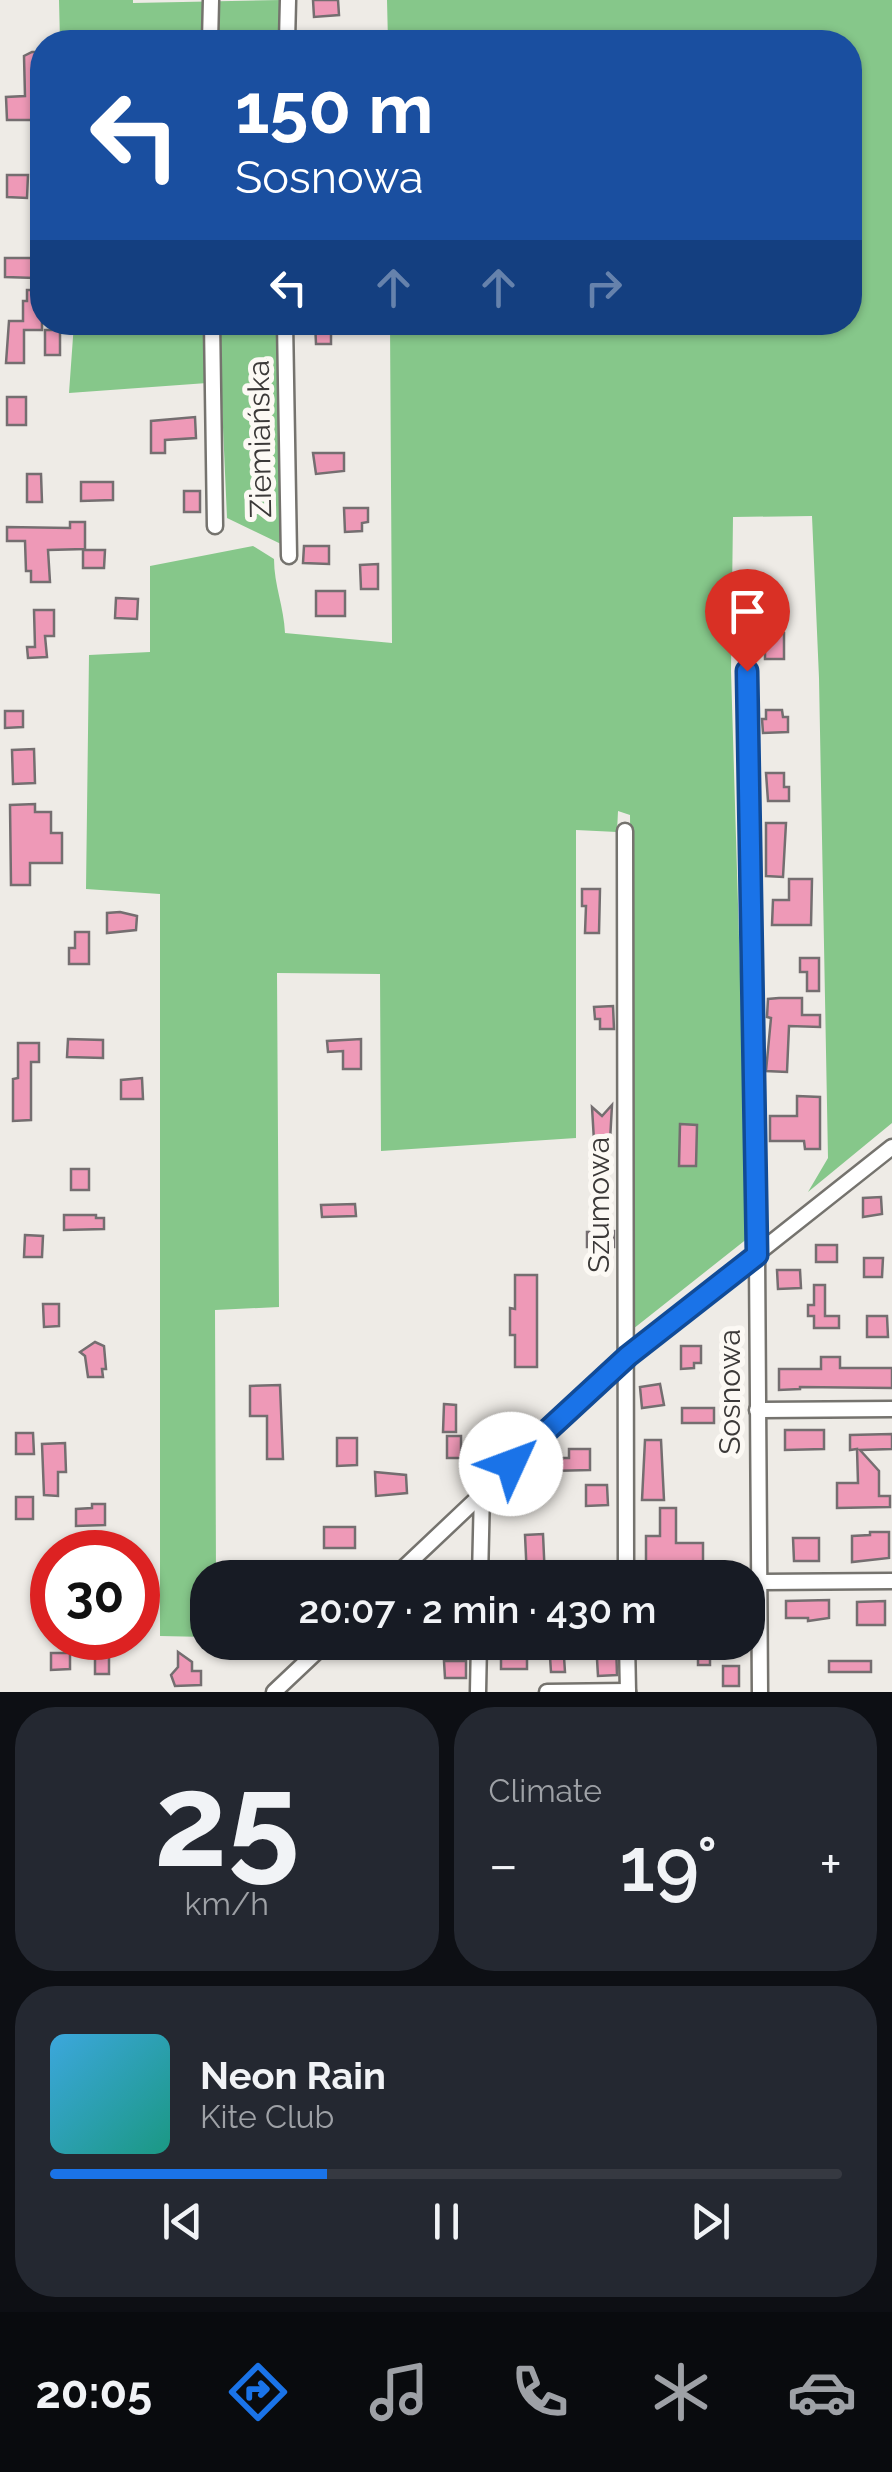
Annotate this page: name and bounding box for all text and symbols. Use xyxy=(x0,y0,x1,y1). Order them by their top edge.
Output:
text: 150 m xyxy=(235,67,433,149)
icon: left xyxy=(70,70,200,200)
text: Sosnowa xyxy=(235,151,424,204)
icon: left xyxy=(261,260,316,315)
icon: ahead xyxy=(366,260,421,315)
icon: ahead xyxy=(471,260,526,315)
icon: right xyxy=(576,260,631,315)
street label: Ziemiańska xyxy=(241,360,278,518)
pin xyxy=(705,569,790,672)
icon: arrive xyxy=(720,584,775,639)
street label: Szumowa xyxy=(581,1137,616,1273)
street label: Sosnowa xyxy=(712,1329,747,1455)
position arrow xyxy=(459,1412,563,1516)
speed limit sign: 30 xyxy=(30,1530,160,1660)
text: 20:07 · 2 min · 430 m xyxy=(298,1587,657,1632)
text: 25 xyxy=(154,1744,299,1896)
text: Climate xyxy=(489,1772,602,1809)
text: 19° xyxy=(620,1820,718,1909)
text: − xyxy=(489,1832,518,1897)
text: + xyxy=(819,1832,842,1897)
text: km/h xyxy=(185,1885,269,1922)
text: Neon Rain xyxy=(200,2053,386,2098)
text: Kite Club xyxy=(200,2098,334,2135)
icon: previous xyxy=(155,2194,210,2249)
icon: pause xyxy=(419,2194,474,2249)
icon: next xyxy=(683,2194,738,2249)
icon: directions xyxy=(223,2357,293,2427)
icon: music xyxy=(364,2357,434,2427)
icon: phone xyxy=(505,2357,575,2427)
icon: climate xyxy=(646,2357,716,2427)
icon: car xyxy=(787,2357,857,2427)
text: 20:05 xyxy=(35,2366,152,2419)

